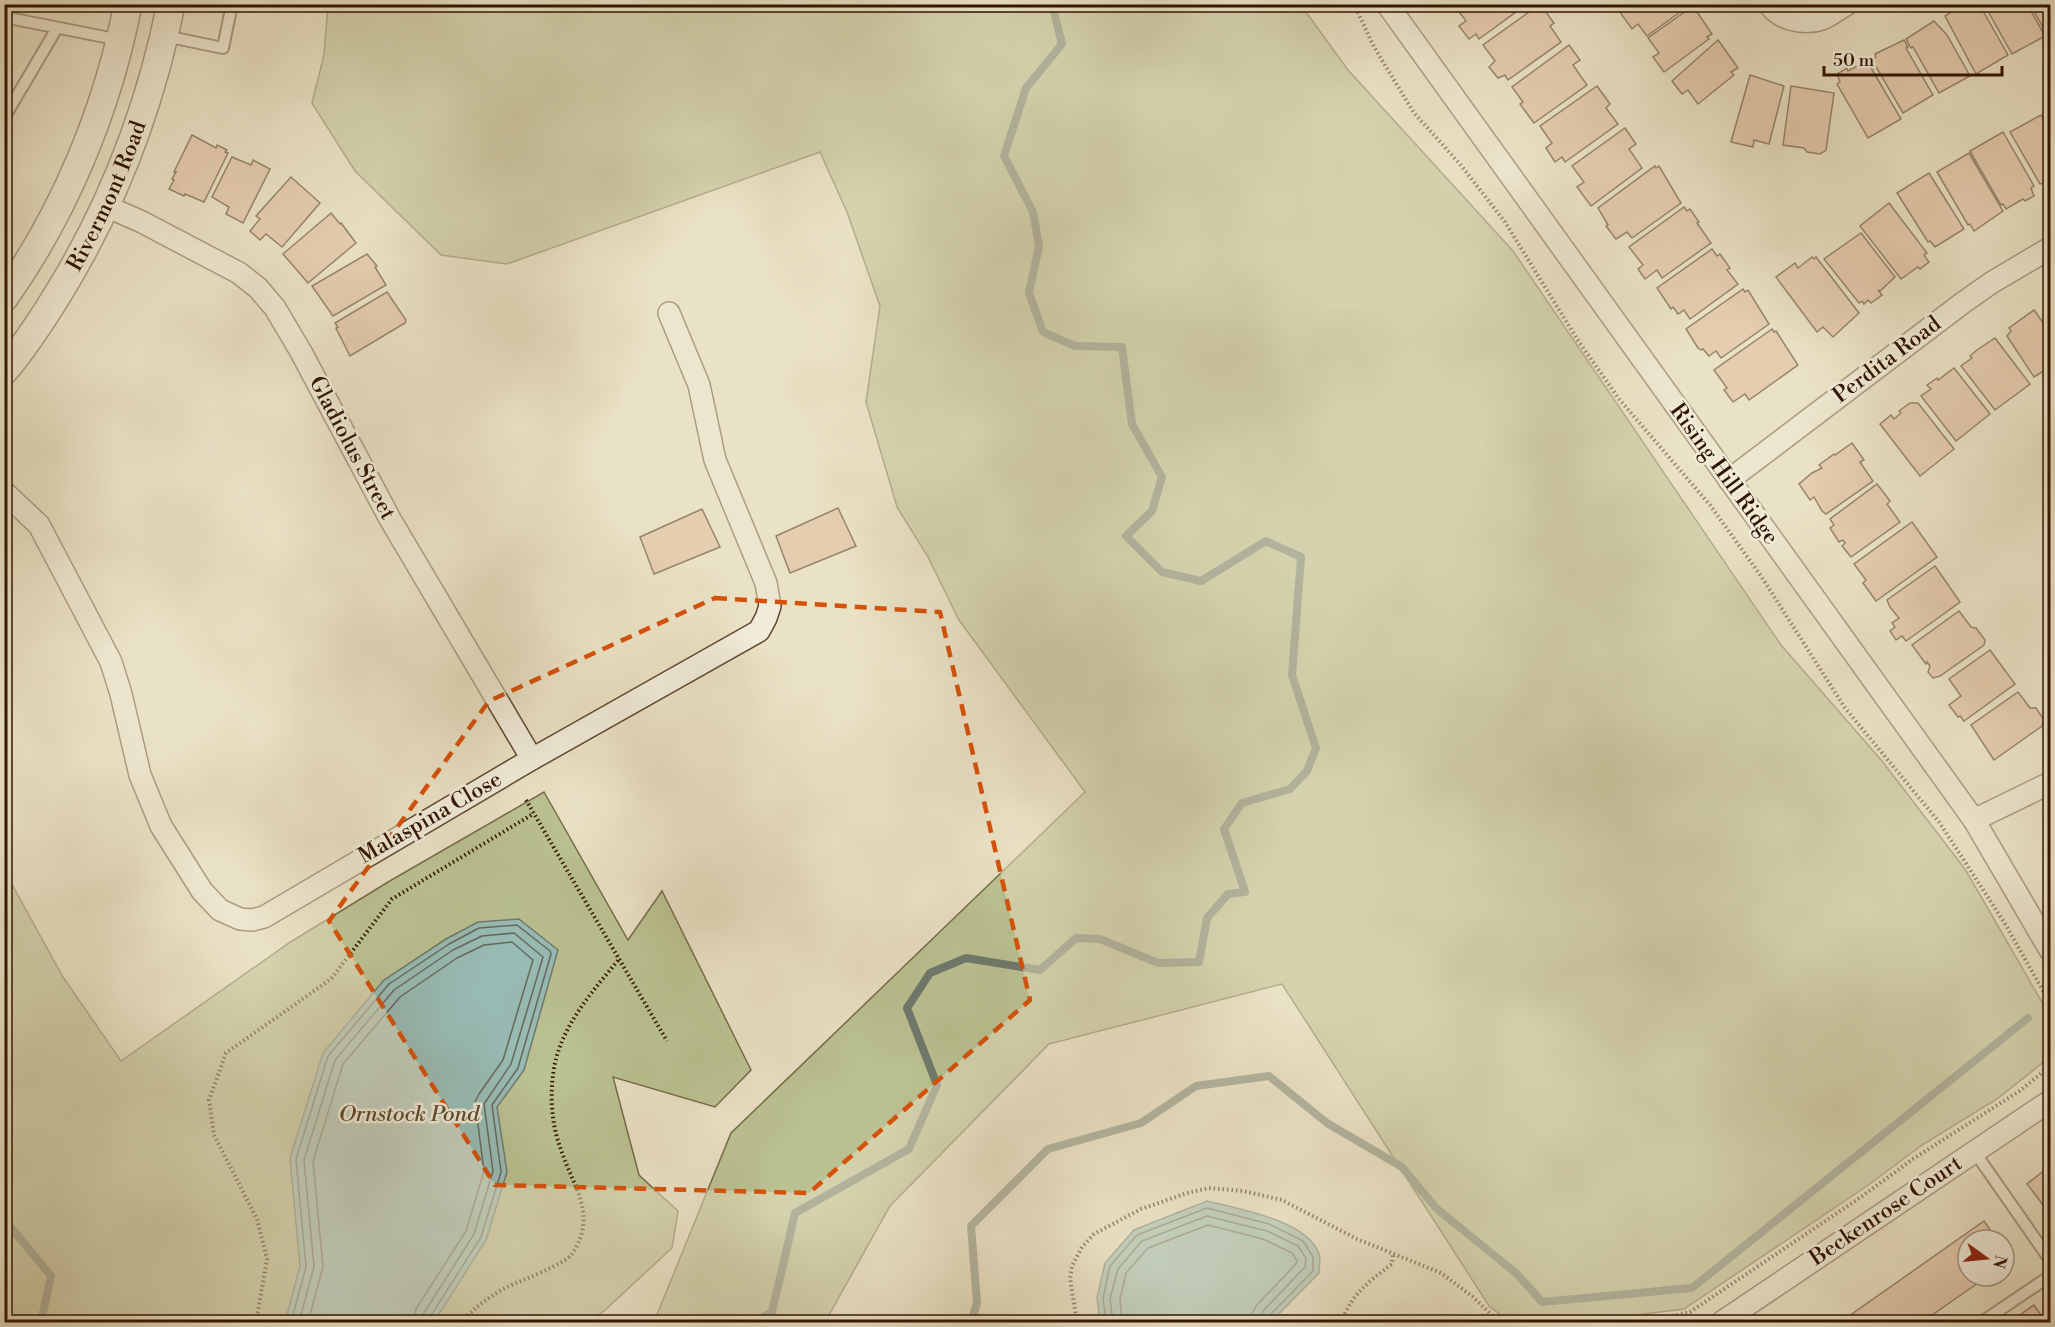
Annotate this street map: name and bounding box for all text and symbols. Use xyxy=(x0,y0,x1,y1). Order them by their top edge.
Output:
scale bar xyxy=(1824,39,2002,77)
text: 50 m xyxy=(1833,49,1875,72)
street label: Rivermont Road xyxy=(61,117,152,276)
street label: Perdita Road xyxy=(1828,310,1947,409)
street label: Gladiolus Street xyxy=(303,371,401,525)
street label: Rising Hill Ridge xyxy=(1664,398,1784,550)
street label: Malaspina Close xyxy=(353,766,507,870)
park label: Ornstock Pond xyxy=(339,1101,481,1128)
street label: Beckenrose Court xyxy=(1804,1150,1968,1273)
north arrow xyxy=(1956,1228,2016,1288)
text: N xyxy=(1988,1253,2011,1271)

